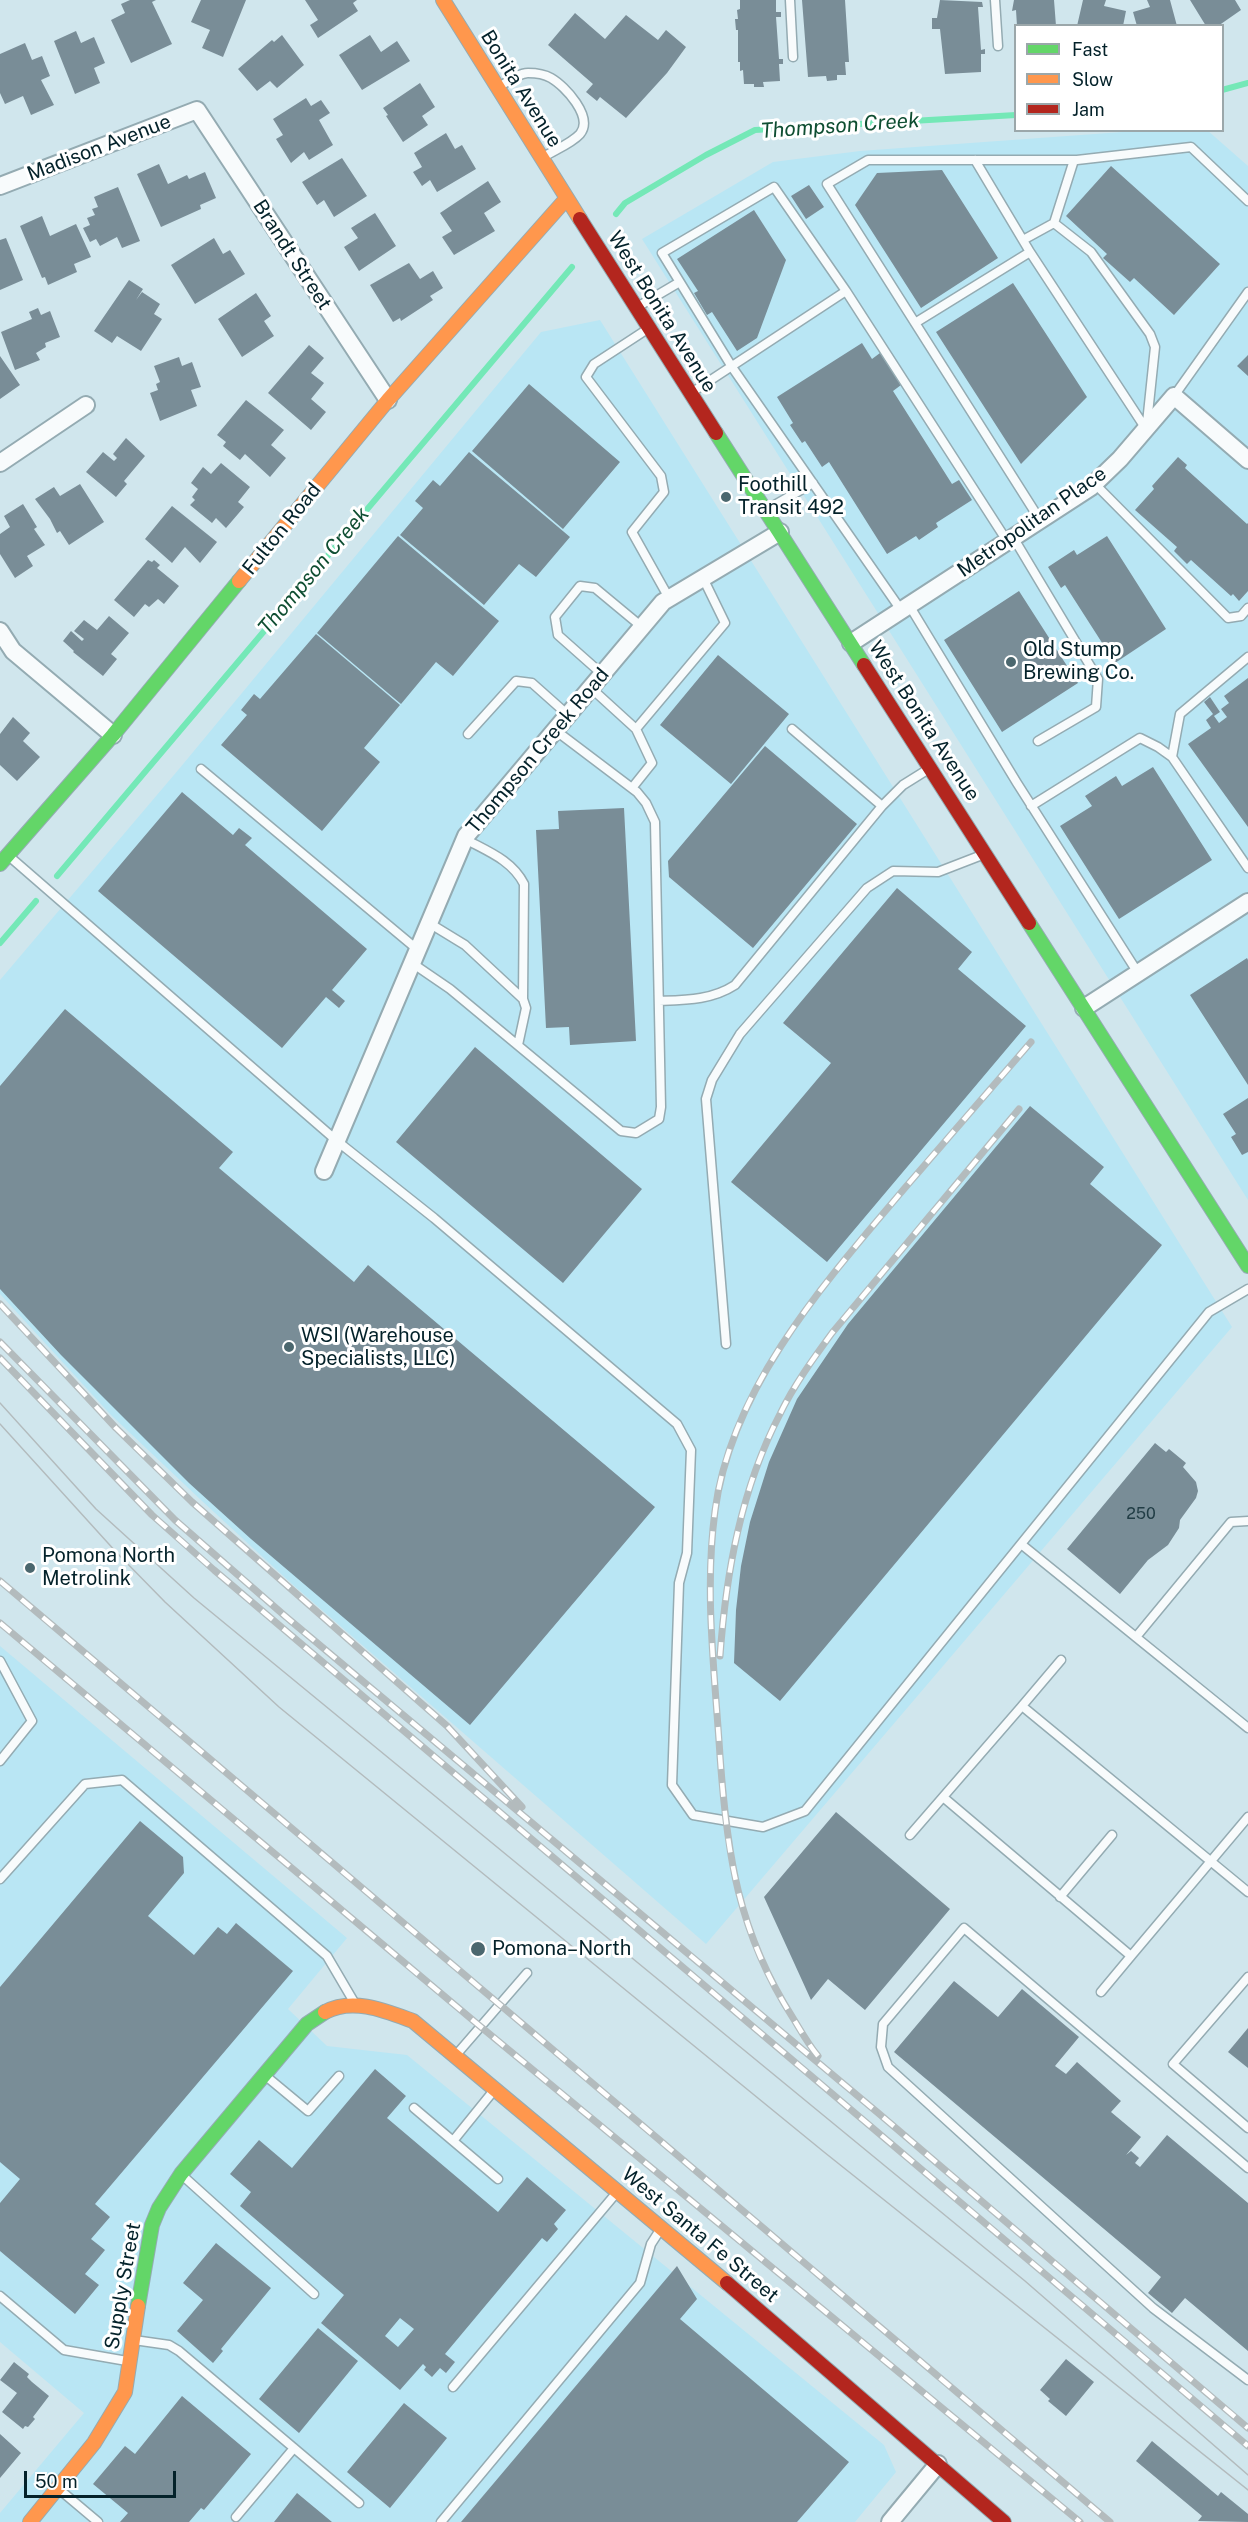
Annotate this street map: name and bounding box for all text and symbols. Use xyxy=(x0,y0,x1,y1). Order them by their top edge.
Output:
legend xyxy=(1014,24,1224,132)
street label: Bonita Avenue xyxy=(475,26,567,152)
text: Fast xyxy=(1072,39,1108,60)
text: Slow xyxy=(1072,69,1113,90)
text: Jam xyxy=(1072,99,1105,120)
water label: Thompson Creek xyxy=(760,108,920,144)
street label: Madison Avenue xyxy=(24,110,174,186)
street label: Brandt Street xyxy=(247,195,337,315)
street label: West Bonita Avenue xyxy=(603,227,721,397)
street label: Metropolitan Place xyxy=(953,462,1111,582)
place label: Foothill Transit 492 xyxy=(738,473,844,520)
street label: Fulton Road xyxy=(238,478,326,580)
marker: Foothill Transit 492 xyxy=(719,490,733,504)
water label: Thompson Creek xyxy=(253,502,375,640)
street label: West Bonita Avenue xyxy=(863,637,985,805)
place label: Old Stump Brewing Co. xyxy=(1023,638,1134,685)
marker: Old Stump Brewing Co. xyxy=(1004,655,1018,669)
street label: Thompson Creek Road xyxy=(462,663,614,839)
place label: WSI (Warehouse Specialists, LLC) xyxy=(301,1324,455,1371)
marker: WSI (Warehouse Specialists, LLC) xyxy=(282,1340,296,1354)
house number: 250 xyxy=(1126,1504,1156,1524)
place label: Pomona North Metrolink xyxy=(42,1544,175,1591)
marker: Pomona North Metrolink xyxy=(23,1561,37,1575)
place label: Pomona–North xyxy=(492,1937,631,1961)
marker: Pomona–North xyxy=(469,1940,487,1958)
street label: West Santa Fe Street xyxy=(617,2162,783,2308)
street label: Supply Street xyxy=(100,2221,146,2351)
scale bar xyxy=(27,2459,178,2497)
text: 50 m xyxy=(35,2471,78,2492)

